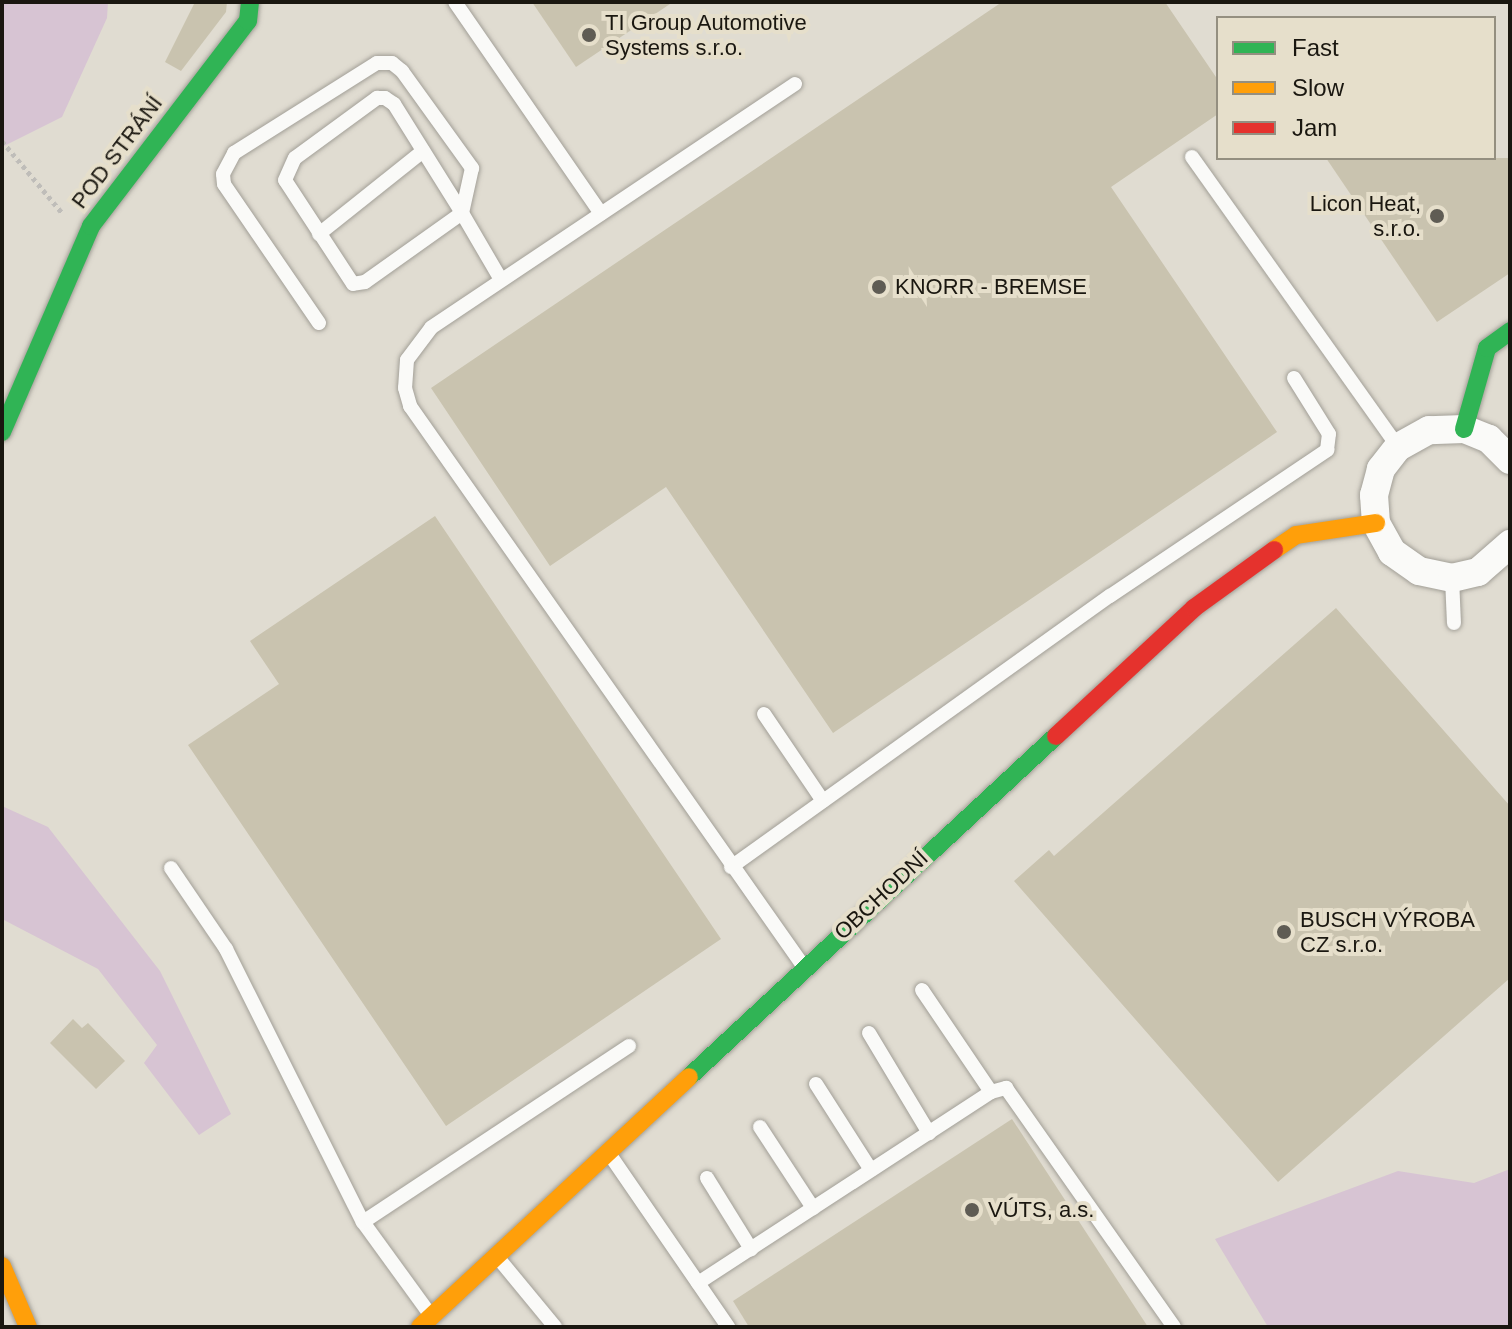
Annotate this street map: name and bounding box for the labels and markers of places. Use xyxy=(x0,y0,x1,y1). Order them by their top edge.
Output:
place label: TI Group Automotive Systems s.r.o. xyxy=(605,9,808,60)
marker: TI Group Automotive Systems s.r.o. xyxy=(580,26,598,44)
place label: Licon Heat, s.r.o. xyxy=(1310,190,1421,242)
marker: Licon Heat, s.r.o. xyxy=(1428,207,1446,225)
place label: KNORR - BREMSE xyxy=(895,274,1087,300)
marker: KNORR - BREMSE xyxy=(870,278,888,296)
place label: BUSCH VÝROBA CZ s.r.o. xyxy=(1300,906,1475,958)
marker: BUSCH VÝROBA CZ s.r.o. xyxy=(1275,923,1293,941)
place label: VÚTS, a.s. xyxy=(988,1197,1094,1223)
marker: VÚTS, a.s. xyxy=(963,1201,981,1219)

